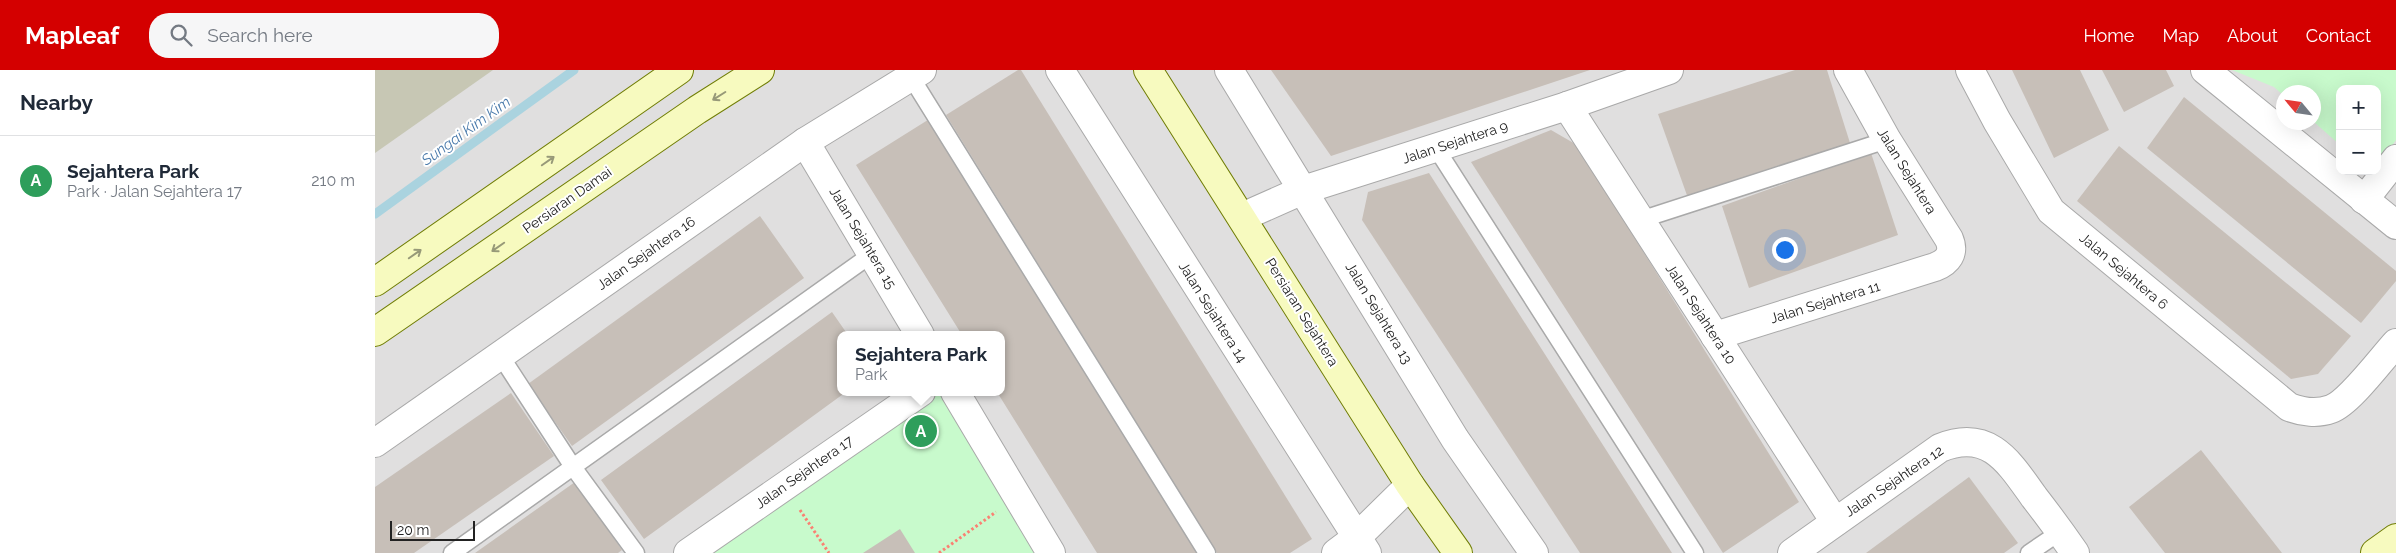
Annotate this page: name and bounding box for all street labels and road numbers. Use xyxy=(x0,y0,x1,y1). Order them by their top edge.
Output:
street label: Jalan Sejahtera 9 xyxy=(1400,117,1510,167)
street label: Jalan Sejahtera xyxy=(1874,125,1940,217)
street label: Persiaran Damai xyxy=(520,163,614,237)
street label: Jalan Sejahtera 15 xyxy=(826,184,900,292)
street label: Jalan Sejahtera 16 xyxy=(594,213,698,293)
street label: Jalan Sejahtera 6 xyxy=(2077,229,2171,313)
street label: Persiaran Sejahtera xyxy=(1262,255,1342,369)
street label: Jalan Sejahtera 14 xyxy=(1176,259,1251,366)
street label: Jalan Sejahtera 13 xyxy=(1342,259,1416,367)
street label: Jalan Sejahtera 10 xyxy=(1663,261,1739,367)
street label: Jalan Sejahtera 11 xyxy=(1768,278,1882,326)
street label: Jalan Sejahtera 17 xyxy=(752,432,856,512)
street label: Jalan Sejahtera 12 xyxy=(1842,442,1946,520)

